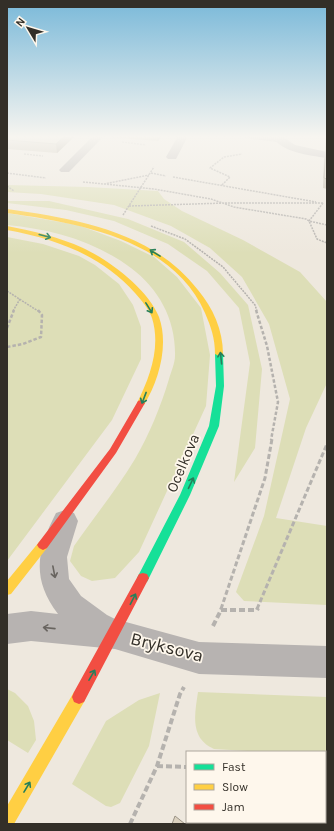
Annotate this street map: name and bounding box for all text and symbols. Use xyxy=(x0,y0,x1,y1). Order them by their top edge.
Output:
north arrow xyxy=(8,8,48,48)
text: N xyxy=(13,15,28,29)
one-way arrow xyxy=(38,233,51,240)
one-way arrow xyxy=(150,249,161,257)
one-way arrow xyxy=(145,302,153,313)
one-way arrow xyxy=(217,352,224,365)
one-way arrow xyxy=(139,391,147,403)
street label: Ocelkova xyxy=(163,431,203,495)
one-way arrow xyxy=(187,477,195,489)
one-way arrow xyxy=(51,566,59,579)
one-way arrow xyxy=(130,594,137,606)
one-way arrow xyxy=(43,624,56,631)
street label: Bryksova xyxy=(128,627,206,667)
one-way arrow xyxy=(89,669,97,681)
legend xyxy=(186,751,326,823)
text: Fast xyxy=(222,760,246,774)
text: Slow xyxy=(222,780,248,794)
one-way arrow xyxy=(24,781,32,793)
text: Jam xyxy=(222,800,245,814)

